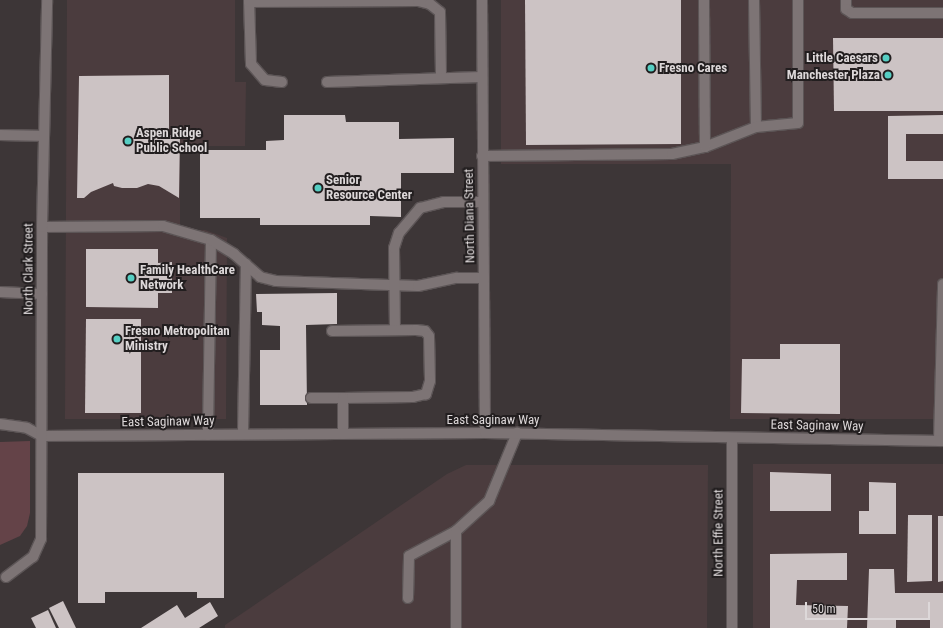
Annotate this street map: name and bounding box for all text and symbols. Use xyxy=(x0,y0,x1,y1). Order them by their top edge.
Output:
place label: Little Caesars xyxy=(806,50,878,66)
marker: Little Caesars xyxy=(881,53,891,63)
place label: Fresno Cares xyxy=(659,60,727,76)
marker: Fresno Cares xyxy=(646,63,656,73)
place label: Manchester Plaza xyxy=(787,67,880,83)
marker: Manchester Plaza xyxy=(883,70,893,80)
place label: Aspen Ridge Public School xyxy=(136,126,207,157)
marker: Aspen Ridge Public School xyxy=(123,136,133,146)
street label: North Diana Street xyxy=(461,169,479,263)
place label: Senior Resource Center xyxy=(326,173,412,204)
marker: Senior Resource Center xyxy=(313,183,323,193)
street label: North Clark Street xyxy=(21,223,37,315)
place label: Family HealthCare Network xyxy=(140,263,235,294)
marker: Family HealthCare Network xyxy=(125,272,137,284)
place label: Fresno Metropolitan Ministry xyxy=(125,324,230,355)
marker: Fresno Metropolitan Ministry xyxy=(112,334,122,344)
street label: East Saginaw Way xyxy=(446,412,540,428)
street label: East Saginaw Way xyxy=(121,413,215,431)
street label: East Saginaw Way xyxy=(770,417,864,435)
street label: North Effie Street xyxy=(711,489,727,577)
scale bar xyxy=(807,594,932,620)
text: 50 m xyxy=(812,602,836,616)

